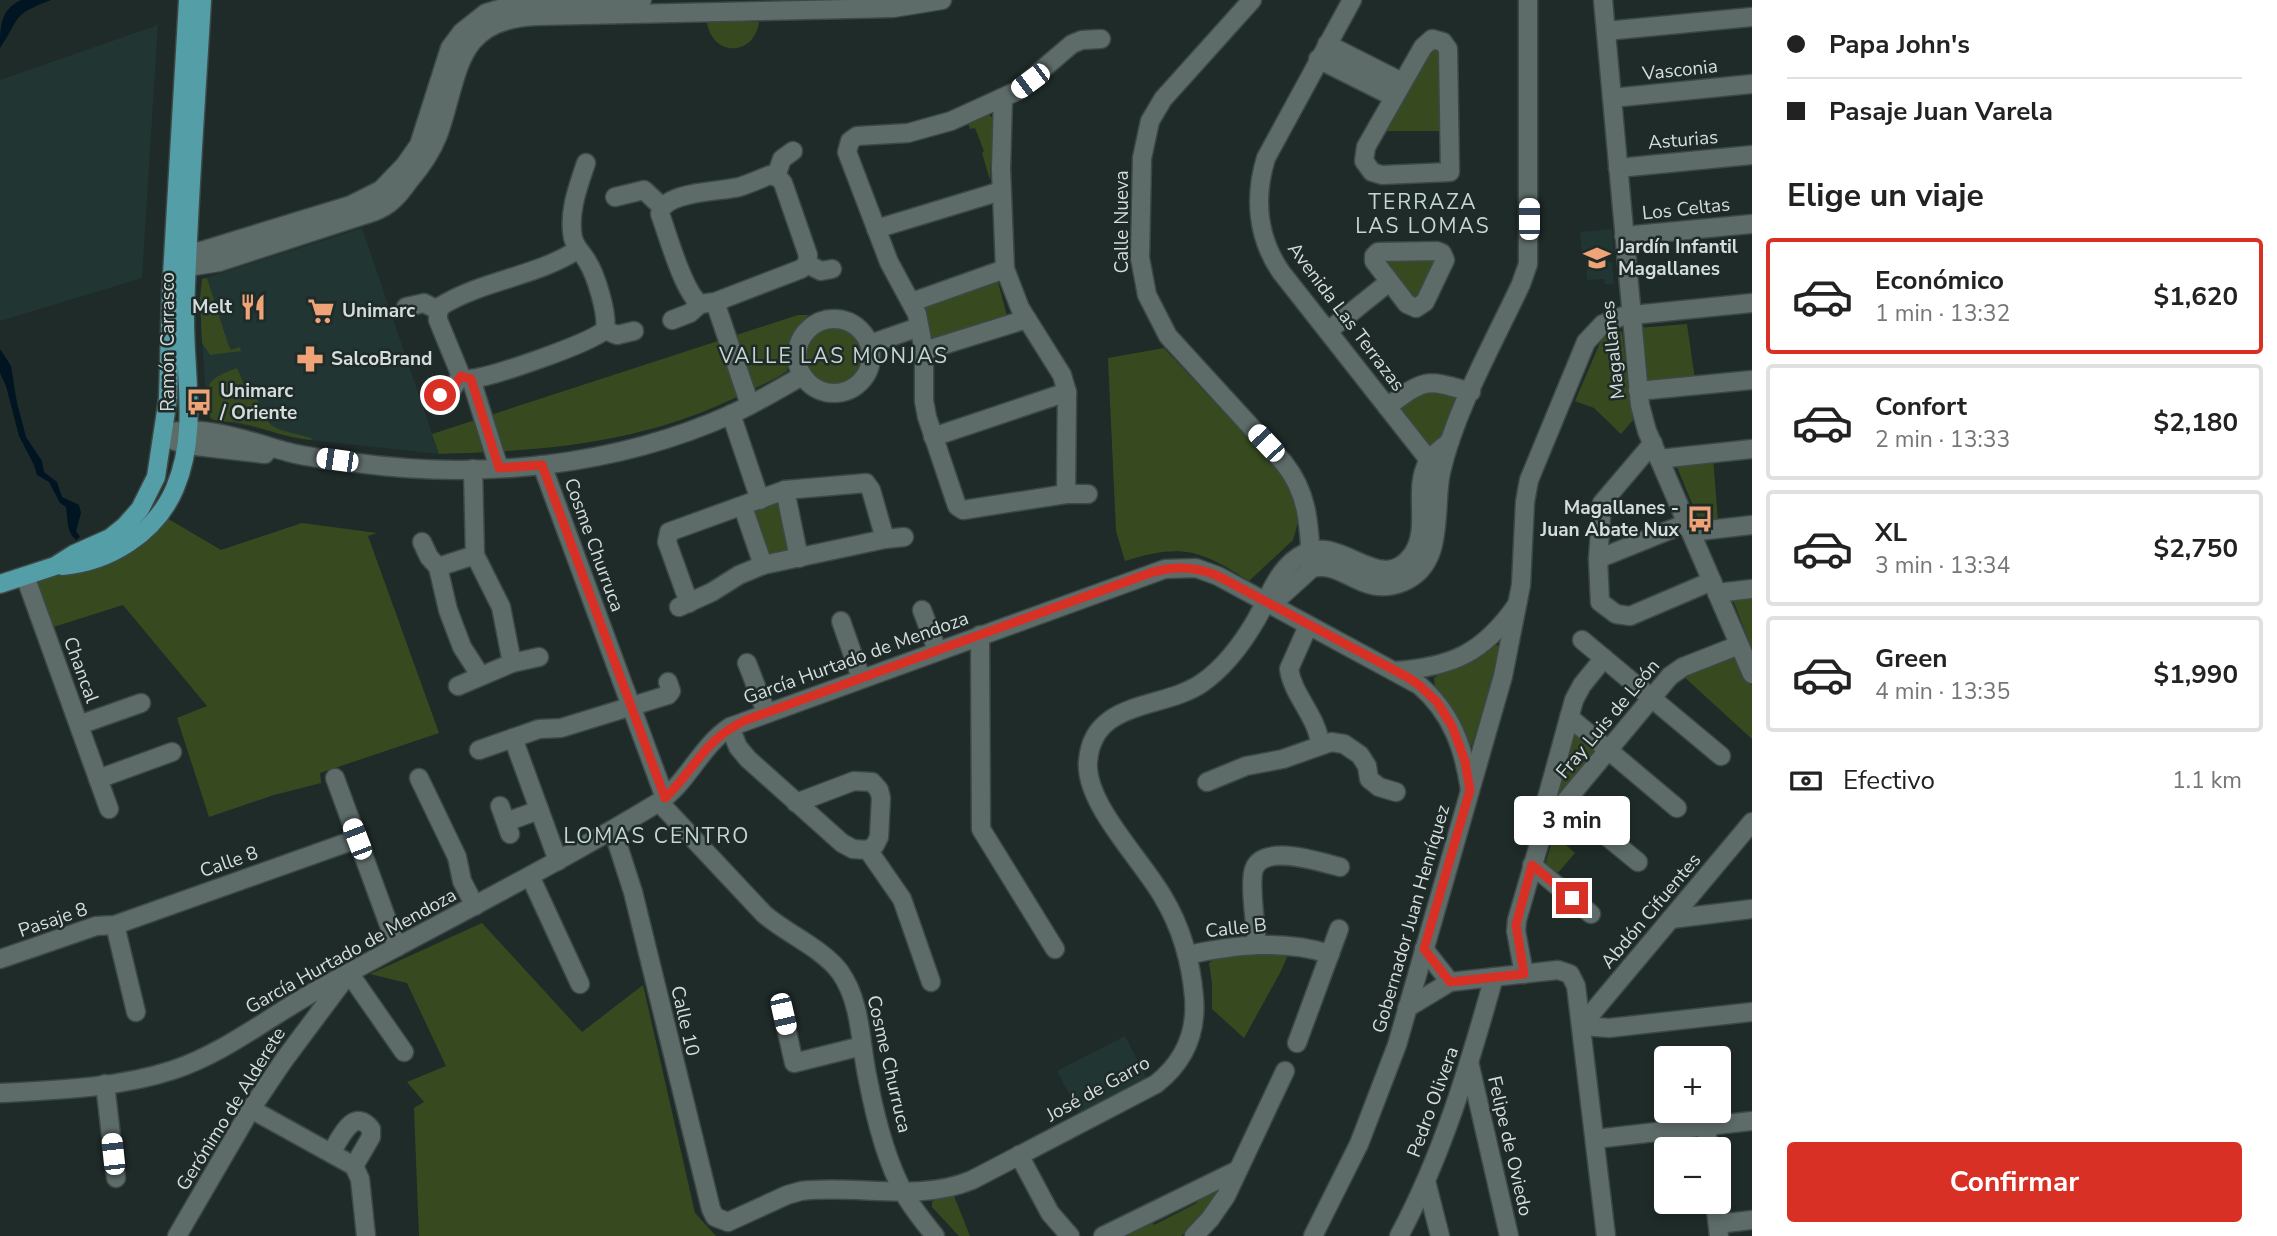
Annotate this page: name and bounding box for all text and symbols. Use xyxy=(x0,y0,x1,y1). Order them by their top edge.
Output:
text: Papa John's xyxy=(1829,27,1970,62)
street label: Vasconia xyxy=(1640,53,1719,87)
car xyxy=(1007,60,1054,102)
text: Pasaje Juan Varela xyxy=(1829,94,2053,129)
street label: Asturias xyxy=(1647,124,1719,156)
street label: Calle Nueva xyxy=(1109,170,1135,274)
text: Elige un viaje xyxy=(1787,174,1984,217)
district label: TERRAZA LAS LOMAS xyxy=(1355,188,1491,240)
street label: Los Celtas xyxy=(1641,191,1731,227)
car xyxy=(1519,198,1540,240)
place label: Jardín Infantil Magallanes xyxy=(1617,234,1738,282)
street label: Avenida Las Terrazas xyxy=(1281,237,1411,397)
school or university icon: Jardín Infantil Magallanes xyxy=(1582,243,1612,273)
text: Económico xyxy=(1875,263,2004,298)
icon: car xyxy=(1791,265,1854,328)
street label: Ramón Carrasco xyxy=(155,272,181,412)
text: $1,620 xyxy=(2154,279,2238,314)
restaurant icon: Melt xyxy=(238,292,268,322)
place label: Melt xyxy=(192,294,233,320)
supermarket icon: Unimarc xyxy=(306,296,336,326)
place label: Unimarc xyxy=(342,298,415,324)
text: 1 min · 13:32 xyxy=(1875,298,2010,329)
street label: Magallanes xyxy=(1595,299,1631,401)
district label: VALLE LAS MONJAS xyxy=(718,342,949,370)
pharmacy icon: SalcoBrand xyxy=(295,344,325,374)
place label: SalcoBrand xyxy=(331,346,432,372)
place label: Unimarc / Oriente xyxy=(219,378,297,426)
route start xyxy=(424,379,456,411)
bus stop icon: Unimarc / Oriente xyxy=(184,387,214,417)
text: Confort xyxy=(1875,389,1967,424)
icon: car xyxy=(1791,391,1854,454)
text: $2,180 xyxy=(2154,405,2238,440)
car xyxy=(1244,420,1289,466)
text: 2 min · 13:33 xyxy=(1875,424,2010,455)
car xyxy=(315,447,360,473)
street label: Cosme Churruca xyxy=(558,475,630,615)
place label: Magallanes - Juan Abate Nux xyxy=(1539,495,1680,543)
bus stop icon: Magallanes - Juan Abate Nux xyxy=(1685,504,1715,534)
text: XL xyxy=(1875,515,1907,550)
icon: car xyxy=(1791,517,1854,580)
text: $2,750 xyxy=(2154,531,2238,566)
text: 3 min · 13:34 xyxy=(1875,550,2010,581)
street label: García Hurtado de Mendoza xyxy=(740,605,972,711)
street label: Chancal xyxy=(57,633,105,707)
text: Green xyxy=(1875,641,1948,676)
icon: car xyxy=(1791,643,1854,706)
street label: Fray Luis de León xyxy=(1550,654,1666,784)
text: $1,990 xyxy=(2154,657,2238,692)
text: 4 min · 13:35 xyxy=(1875,676,2010,707)
icon: cash xyxy=(1787,762,1825,800)
text: Efectivo xyxy=(1843,763,1935,798)
text: 1.1 km xyxy=(2172,765,2242,796)
callout: 3 min xyxy=(1514,796,1630,846)
street label: Gobernador Juan Henríquez xyxy=(1366,802,1456,1036)
text: 3 min xyxy=(1542,805,1602,836)
car xyxy=(340,816,375,862)
district label: LOMAS CENTRO xyxy=(564,822,750,850)
street label: Calle 8 xyxy=(196,840,262,884)
street label: Abdón Cifuentes xyxy=(1595,848,1707,974)
street label: García Hurtado de Mendoza xyxy=(241,882,461,1020)
route end xyxy=(1556,882,1588,914)
street label: Pasaje 8 xyxy=(15,896,91,944)
street label: Calle B xyxy=(1204,912,1268,944)
street label: Calle 10 xyxy=(664,983,706,1059)
car xyxy=(769,991,798,1037)
street label: Cosme Churruca xyxy=(861,993,917,1135)
street label: Gerónimo de Alderete xyxy=(170,1022,292,1196)
street label: Pedro Olivera xyxy=(1401,1043,1465,1161)
map controls xyxy=(1654,1046,1731,1214)
button: + xyxy=(1654,1046,1731,1123)
street label: José de Garro xyxy=(1041,1050,1155,1129)
street label: Felipe de Oviedo xyxy=(1481,1073,1539,1219)
car xyxy=(101,1132,126,1176)
button: − xyxy=(1654,1137,1731,1214)
button: Confirmar xyxy=(1787,1142,2242,1222)

